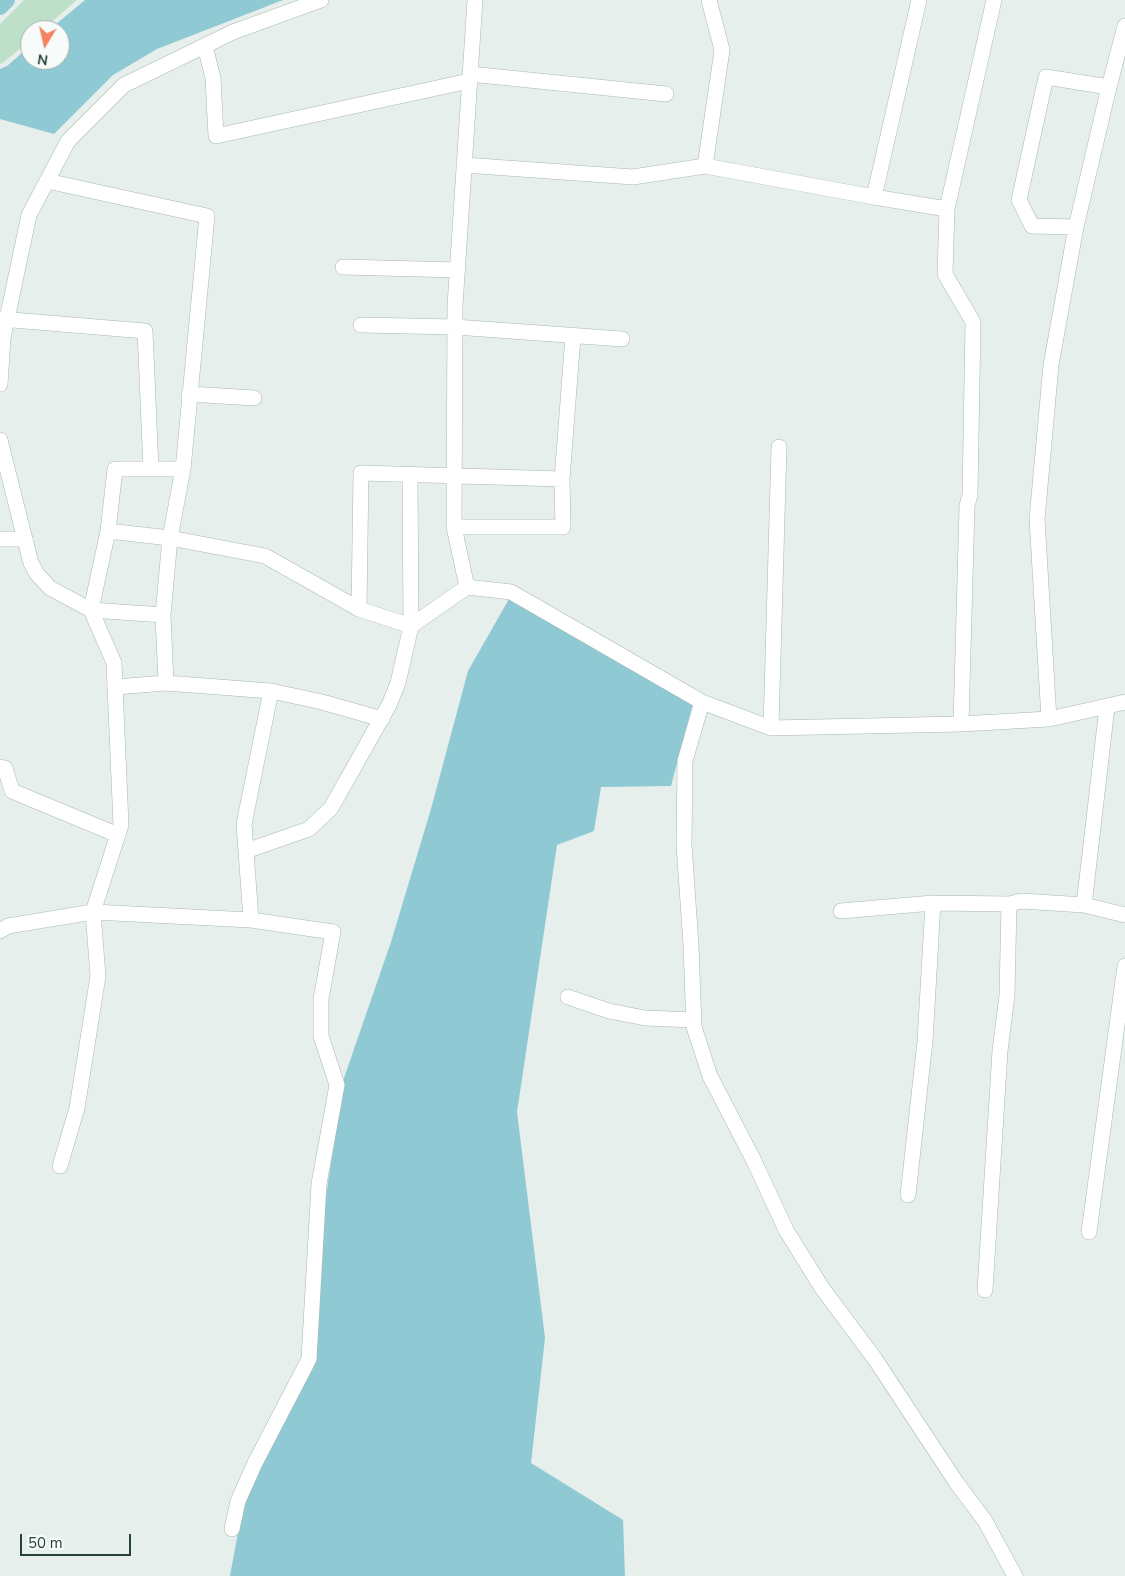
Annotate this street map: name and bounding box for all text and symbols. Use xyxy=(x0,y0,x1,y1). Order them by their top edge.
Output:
north arrow xyxy=(20,20,70,70)
text: N xyxy=(36,49,49,70)
scale bar xyxy=(22,1524,134,1556)
text: 50 m xyxy=(28,1533,63,1553)

